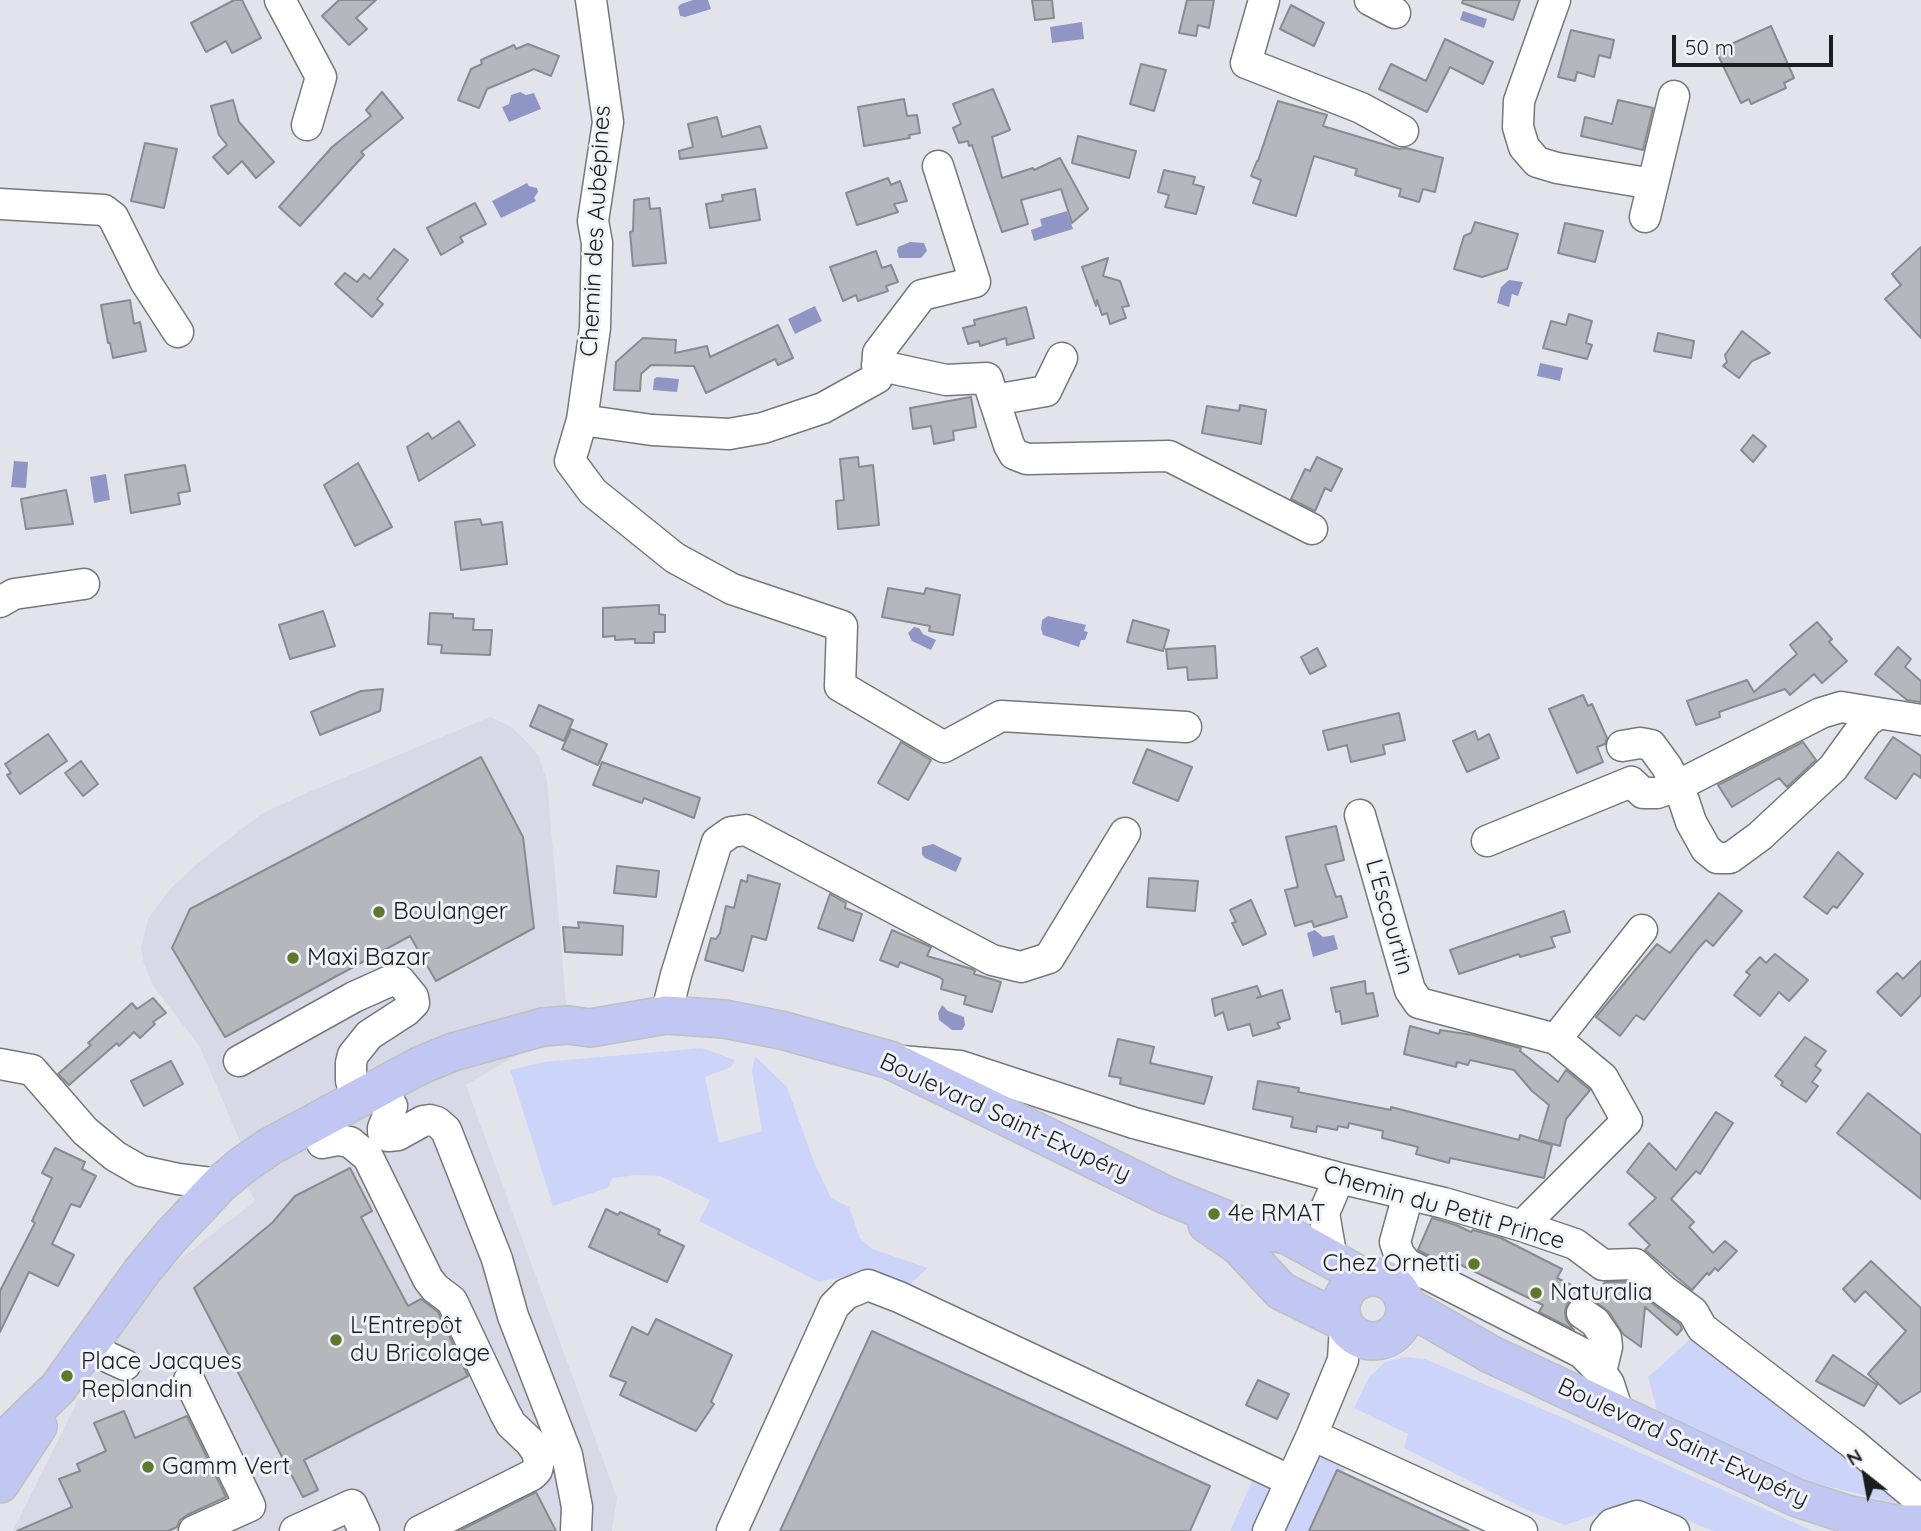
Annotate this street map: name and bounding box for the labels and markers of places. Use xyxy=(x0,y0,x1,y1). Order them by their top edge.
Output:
place label: Boulanger xyxy=(393,898,508,926)
marker: Boulanger xyxy=(371,904,387,920)
place label: Maxi Bazar xyxy=(307,944,430,972)
marker: Maxi Bazar xyxy=(285,950,301,966)
place label: 4e RMAT xyxy=(1228,1200,1326,1228)
marker: 4e RMAT xyxy=(1206,1206,1222,1222)
place label: Chez Ornetti xyxy=(1323,1250,1460,1278)
marker: Chez Ornetti xyxy=(1466,1256,1482,1272)
place label: Naturalia xyxy=(1550,1279,1653,1307)
marker: Naturalia xyxy=(1528,1285,1544,1301)
place label: L'Entrepôt du Bricolage xyxy=(350,1312,490,1368)
marker: L'Entrepôt du Bricolage xyxy=(328,1332,344,1348)
place label: Place Jacques Replandin xyxy=(81,1348,242,1404)
marker: Place Jacques Replandin xyxy=(59,1368,75,1384)
place label: Gamm Vert xyxy=(162,1453,290,1481)
marker: Gamm Vert xyxy=(140,1459,156,1475)

